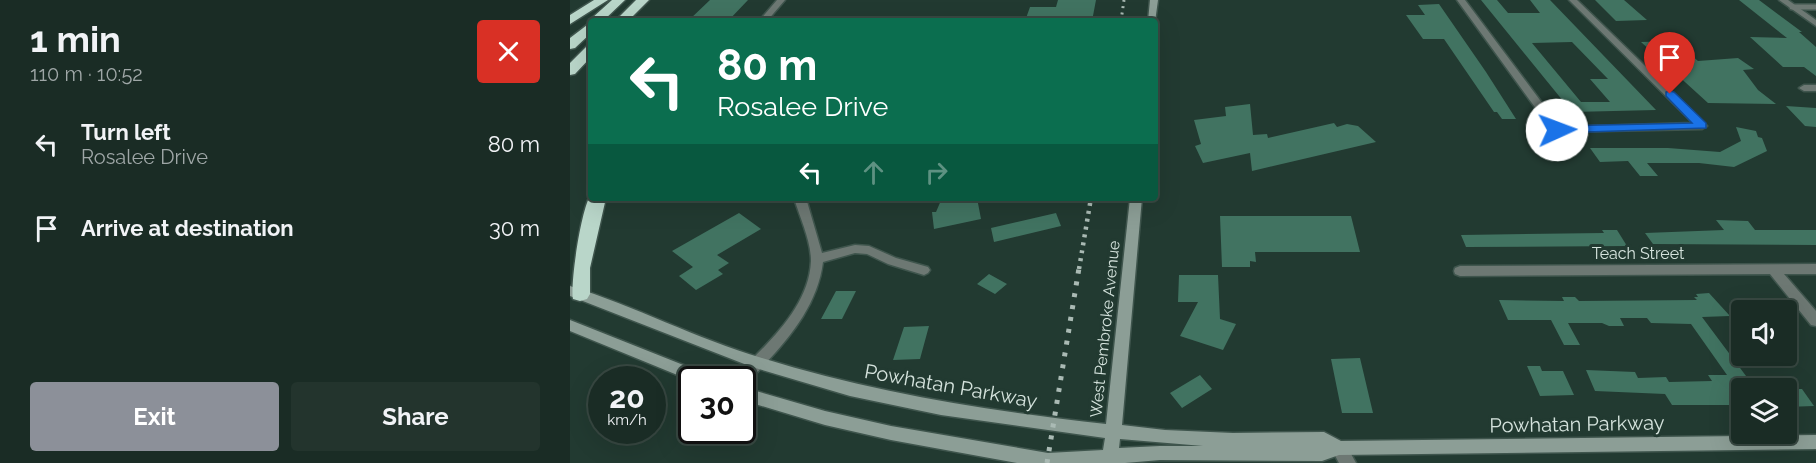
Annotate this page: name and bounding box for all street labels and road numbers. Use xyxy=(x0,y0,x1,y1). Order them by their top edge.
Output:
street label: West Pembroke Avenue xyxy=(1086,239,1124,419)
street label: Teach Street xyxy=(1592,244,1685,263)
street label: Powhatan Parkway xyxy=(863,359,1039,413)
street label: Powhatan Parkway xyxy=(1489,410,1665,438)

